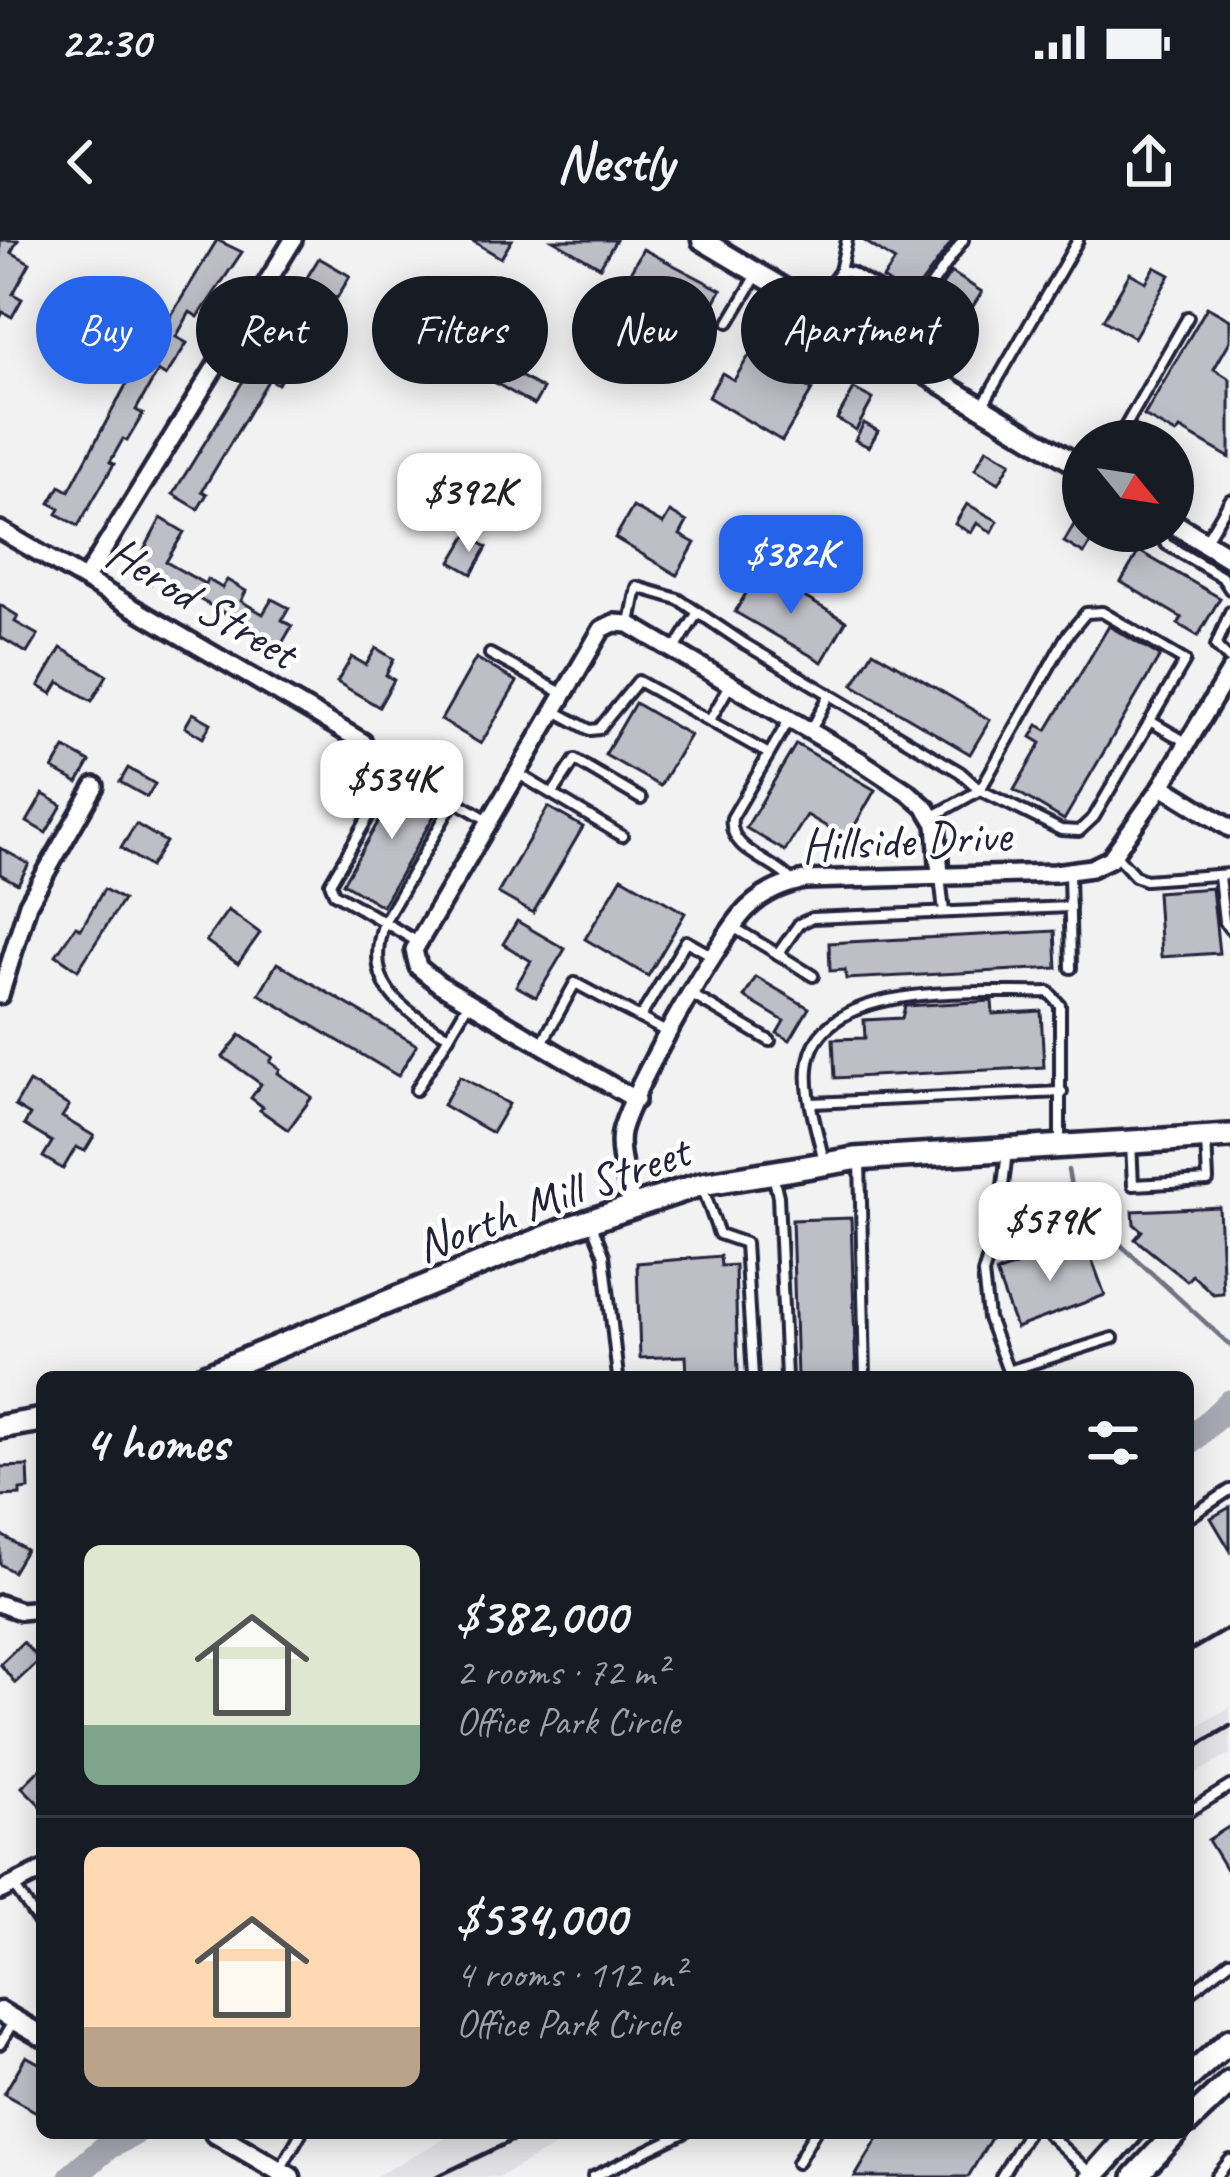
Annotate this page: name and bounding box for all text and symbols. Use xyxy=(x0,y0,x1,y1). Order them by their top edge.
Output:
text: 22:30 xyxy=(60,14,150,71)
text: Nestly xyxy=(557,128,673,196)
icon: back xyxy=(48,129,114,195)
icon: share xyxy=(1116,129,1182,195)
chip: Buy xyxy=(36,276,172,384)
chip: Rent xyxy=(196,276,348,384)
chip: Filters xyxy=(372,276,548,384)
chip: New xyxy=(572,276,717,384)
chip: Apartment xyxy=(741,276,979,384)
north arrow xyxy=(1062,420,1194,552)
map controls xyxy=(1062,420,1194,552)
pin: $392K xyxy=(385,453,553,555)
text: $392K xyxy=(424,467,514,516)
pin: $382K xyxy=(707,515,875,617)
street label: Herod Street xyxy=(96,522,311,684)
text: $382K xyxy=(746,529,836,578)
pin: $534K xyxy=(308,740,476,842)
text: $534K xyxy=(347,754,437,803)
street label: Hillside Drive xyxy=(800,804,1016,875)
street label: North Mill Street xyxy=(407,1119,701,1275)
pin: $579K xyxy=(966,1182,1134,1284)
text: $579K xyxy=(1006,1196,1094,1245)
icon: filters xyxy=(1080,1410,1146,1476)
text: 4 homes xyxy=(84,1411,228,1475)
text: $382,000 xyxy=(456,1584,627,1648)
icon: home xyxy=(180,1593,324,1737)
text: 2 rooms · 72 m² xyxy=(456,1648,667,1697)
text: Office Park Circle xyxy=(456,1697,679,1746)
text: $534,000 xyxy=(456,1886,626,1950)
icon: home xyxy=(180,1895,324,2039)
text: 4 rooms · 112 m² xyxy=(456,1950,684,1999)
text: Office Park Circle xyxy=(456,1999,679,2048)

